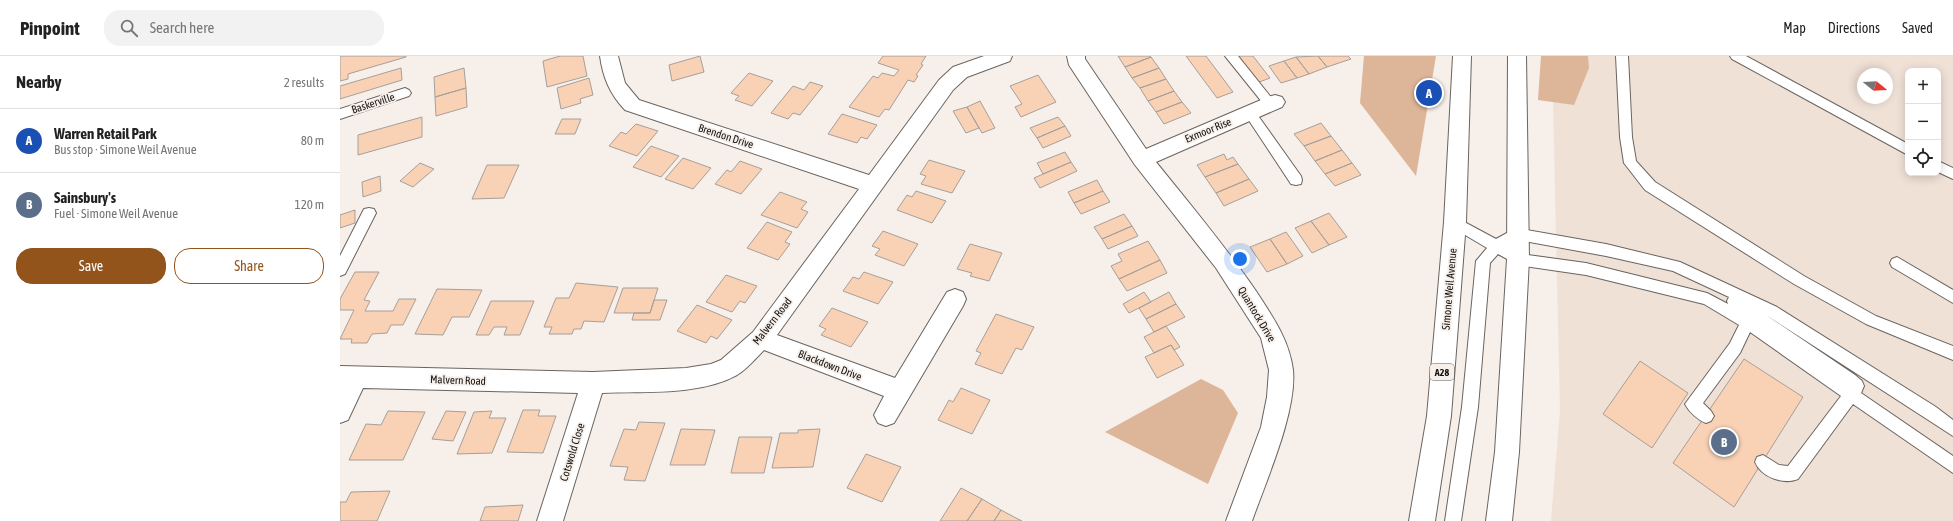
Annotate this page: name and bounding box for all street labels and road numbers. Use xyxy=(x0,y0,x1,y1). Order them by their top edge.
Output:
street label: Baskerville xyxy=(350,90,396,116)
street label: Exmoor Rise xyxy=(1183,115,1233,145)
street label: Brendon Drive xyxy=(697,121,755,151)
street label: Simone Weil Avenue xyxy=(1439,248,1459,330)
street label: Quantock Drive xyxy=(1236,284,1278,344)
street label: Malvern Road xyxy=(750,295,794,347)
street label: Blackdown Drive xyxy=(797,347,863,383)
road number: A28 xyxy=(1430,364,1454,380)
street label: Malvern Road xyxy=(430,373,486,387)
street label: Cotswold Close xyxy=(557,421,587,483)

